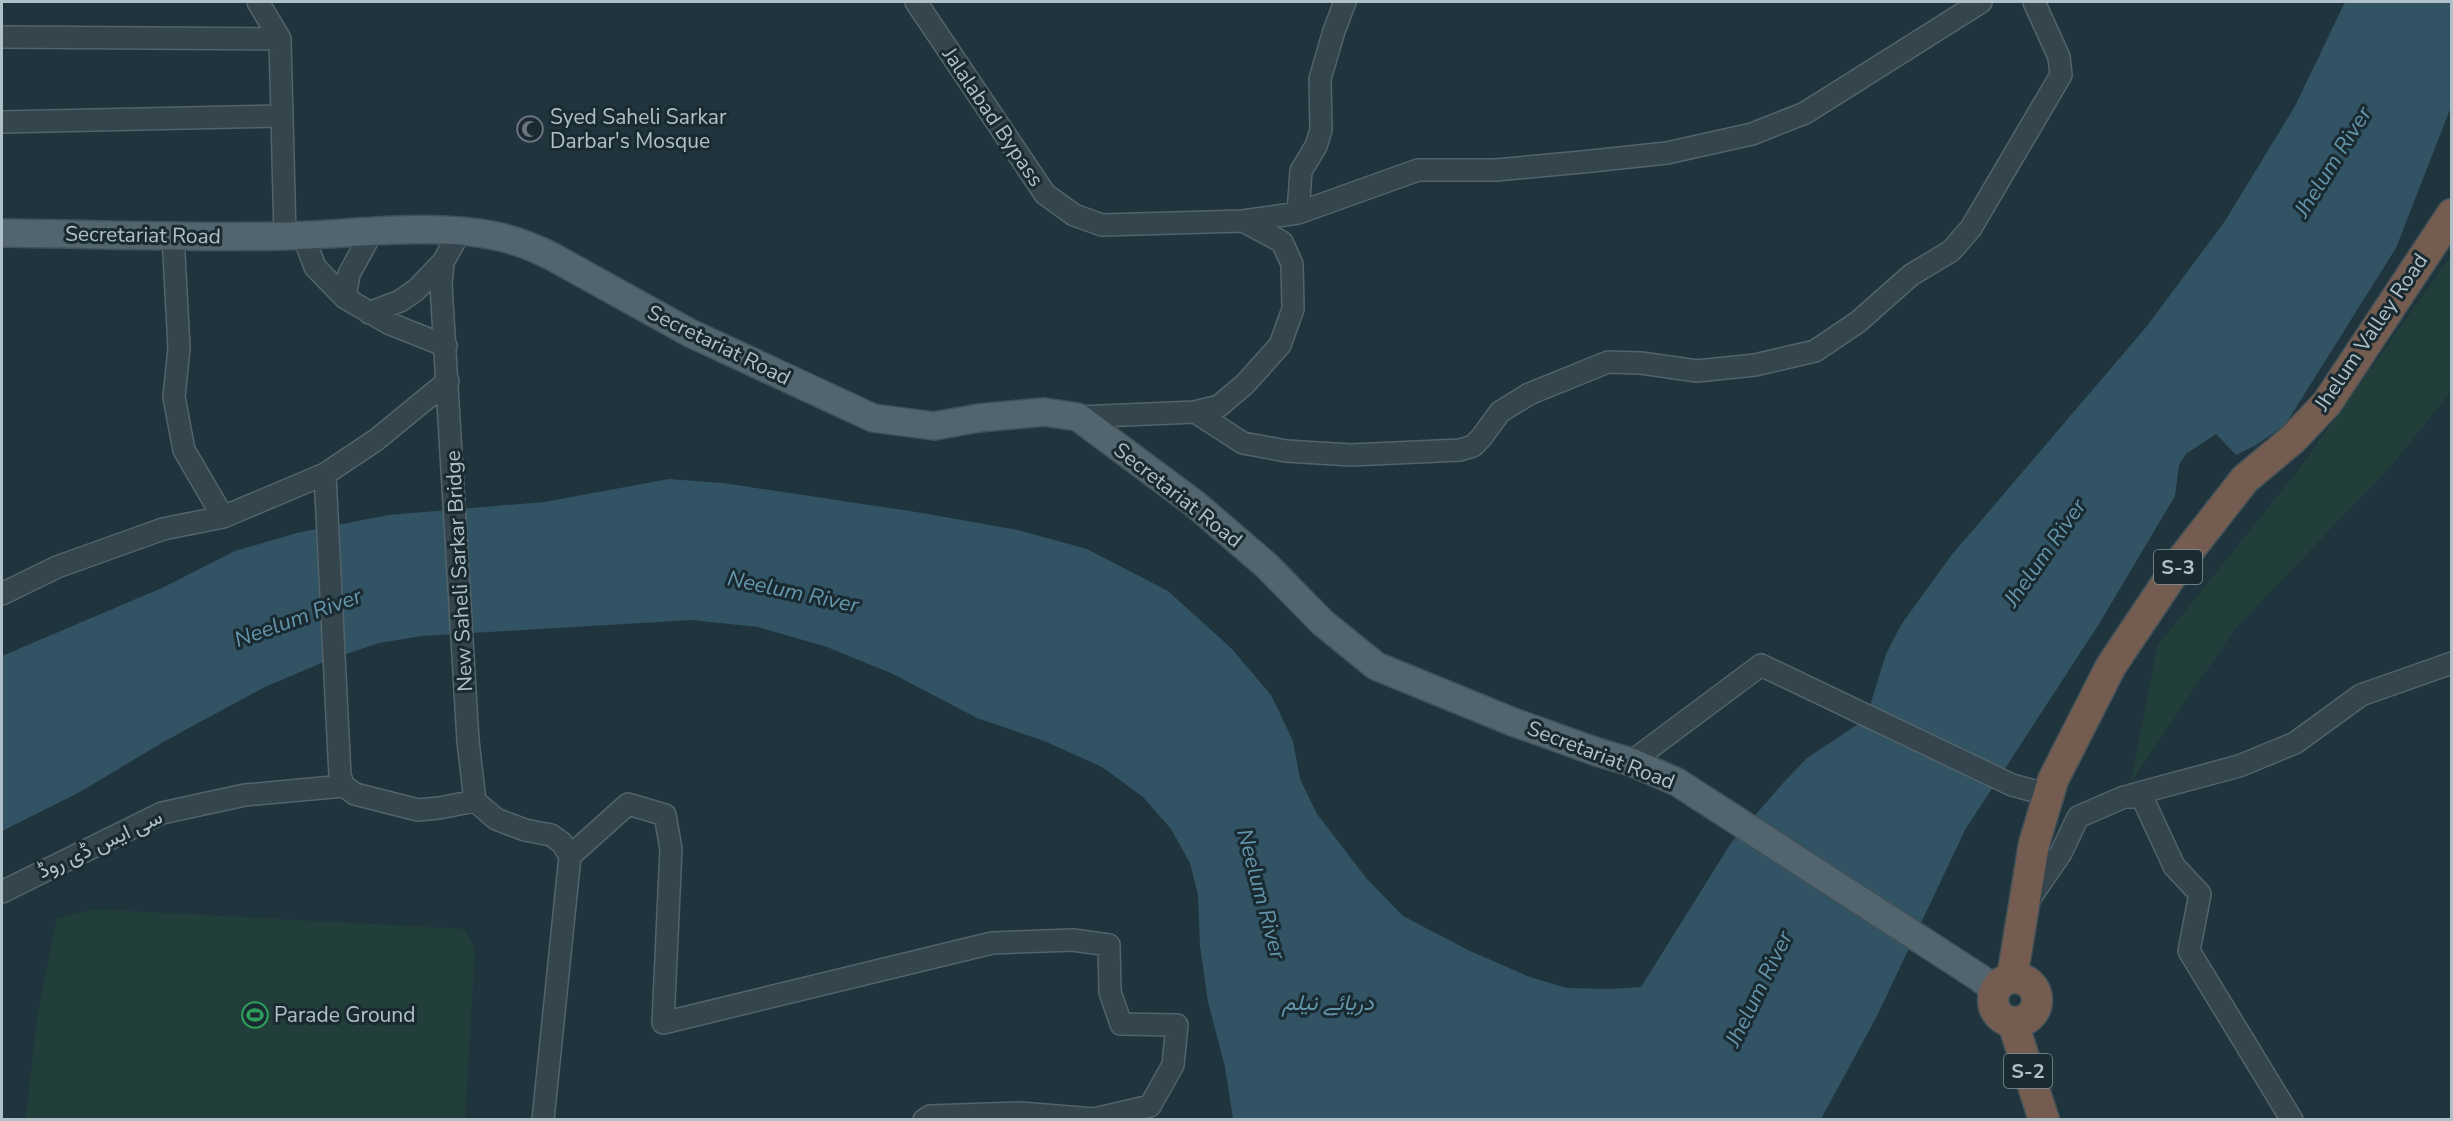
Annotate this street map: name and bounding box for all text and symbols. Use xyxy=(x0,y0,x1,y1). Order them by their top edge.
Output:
street label: Jalalabad Bypass xyxy=(935,41,1050,192)
water label: Jhelum River xyxy=(2287,100,2379,224)
place label: Syed Saheli Sarkar Darbar's Mosque xyxy=(550,103,727,155)
mosque icon: Syed Saheli Sarkar Darbar's Mosque xyxy=(515,114,545,144)
street label: Secretariat Road xyxy=(65,220,221,250)
street label: Jhelum Valley Road xyxy=(2307,248,2434,417)
street label: Secretariat Road xyxy=(643,298,795,392)
street label: Secretariat Road xyxy=(1108,436,1248,554)
street label: New Saheli Sarkar Bridge xyxy=(439,450,479,692)
water label: Jhelum River xyxy=(1996,492,2094,614)
road number: S-3 xyxy=(2154,550,2202,584)
water label: Neelum River xyxy=(725,563,863,621)
water label: Neelum River xyxy=(230,581,367,655)
street label: Secretariat Road xyxy=(1523,714,1679,796)
street label: سی ایس ڈی روڈ xyxy=(33,803,167,885)
water label: Neelum River xyxy=(1229,826,1293,963)
water label: Jhelum River xyxy=(1718,925,1800,1053)
water label: دریائے نیلم xyxy=(1281,988,1374,1018)
sports icon: Parade Ground xyxy=(240,1000,270,1030)
place label: Parade Ground xyxy=(274,1001,416,1029)
road number: S-2 xyxy=(2004,1054,2052,1088)

